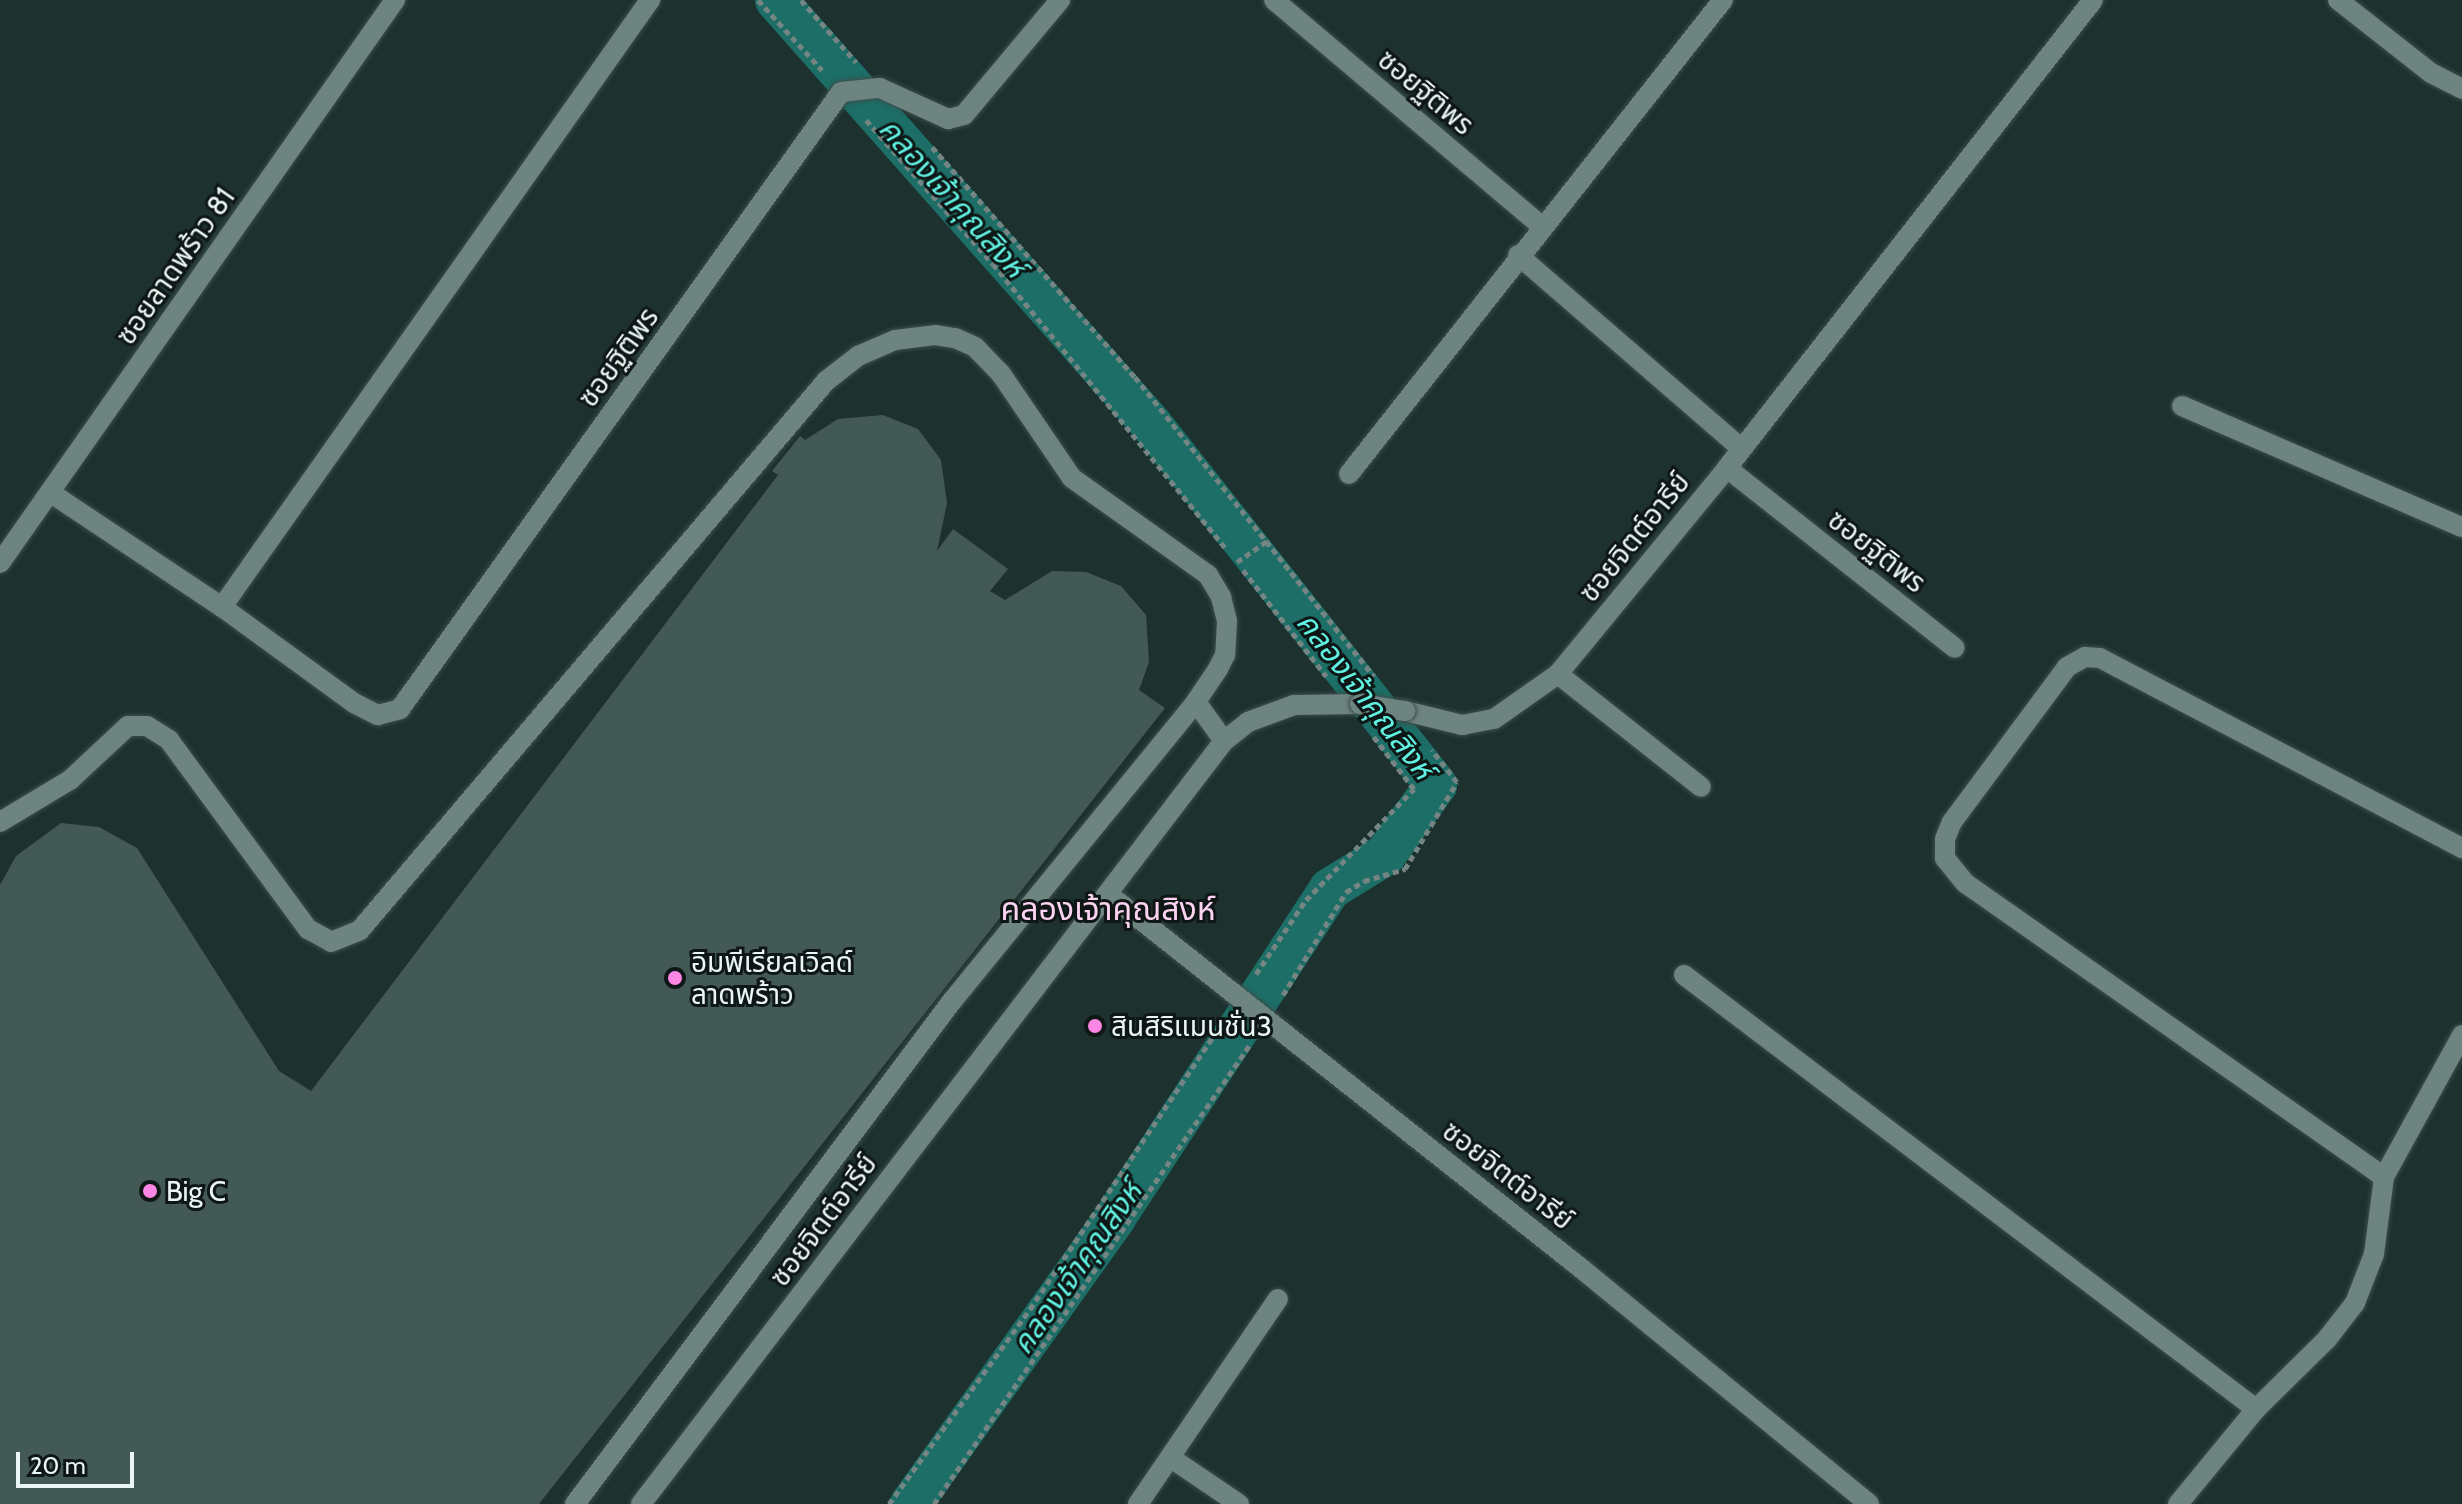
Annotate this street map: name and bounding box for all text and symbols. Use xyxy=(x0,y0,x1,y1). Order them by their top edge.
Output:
street label: ซอยฐิติพร xyxy=(1371,42,1481,142)
water label: คลองเจ้าคุณสิงห์ xyxy=(871,111,1033,285)
street label: ซอยลาดพร้าว 81 xyxy=(109,181,241,351)
street label: ซอยฐิติพร xyxy=(571,301,665,413)
street label: ซอยจิตต์อารีย์ xyxy=(1572,466,1696,608)
street label: ซอยฐิติพร xyxy=(1822,503,1932,599)
water label: คลองเจ้าคุณสิงห์ xyxy=(1289,605,1441,787)
district label: คลองเจ้าคุณสิงห์ xyxy=(1000,890,1216,928)
place label: อิมพีเรียลเวิลด์ ลาดพร้าว xyxy=(691,945,853,1011)
marker: อิมพีเรียลเวิลด์ ลาดพร้าว xyxy=(666,969,684,987)
place label: สินสิริแมนชั่น3 xyxy=(1111,1009,1272,1043)
marker: สินสิริแมนชั่น3 xyxy=(1086,1017,1104,1035)
street label: ซอยจิตต์อารีย์ xyxy=(1436,1114,1580,1236)
street label: ซอยจิตต์อารีย์ xyxy=(762,1147,884,1293)
place label: Big C xyxy=(166,1174,226,1208)
water label: คลองเจ้าคุณสิงห์ xyxy=(1004,1175,1150,1361)
marker: Big C xyxy=(141,1182,159,1200)
scale bar xyxy=(20,1436,138,1486)
text: 20 m xyxy=(30,1451,86,1480)

